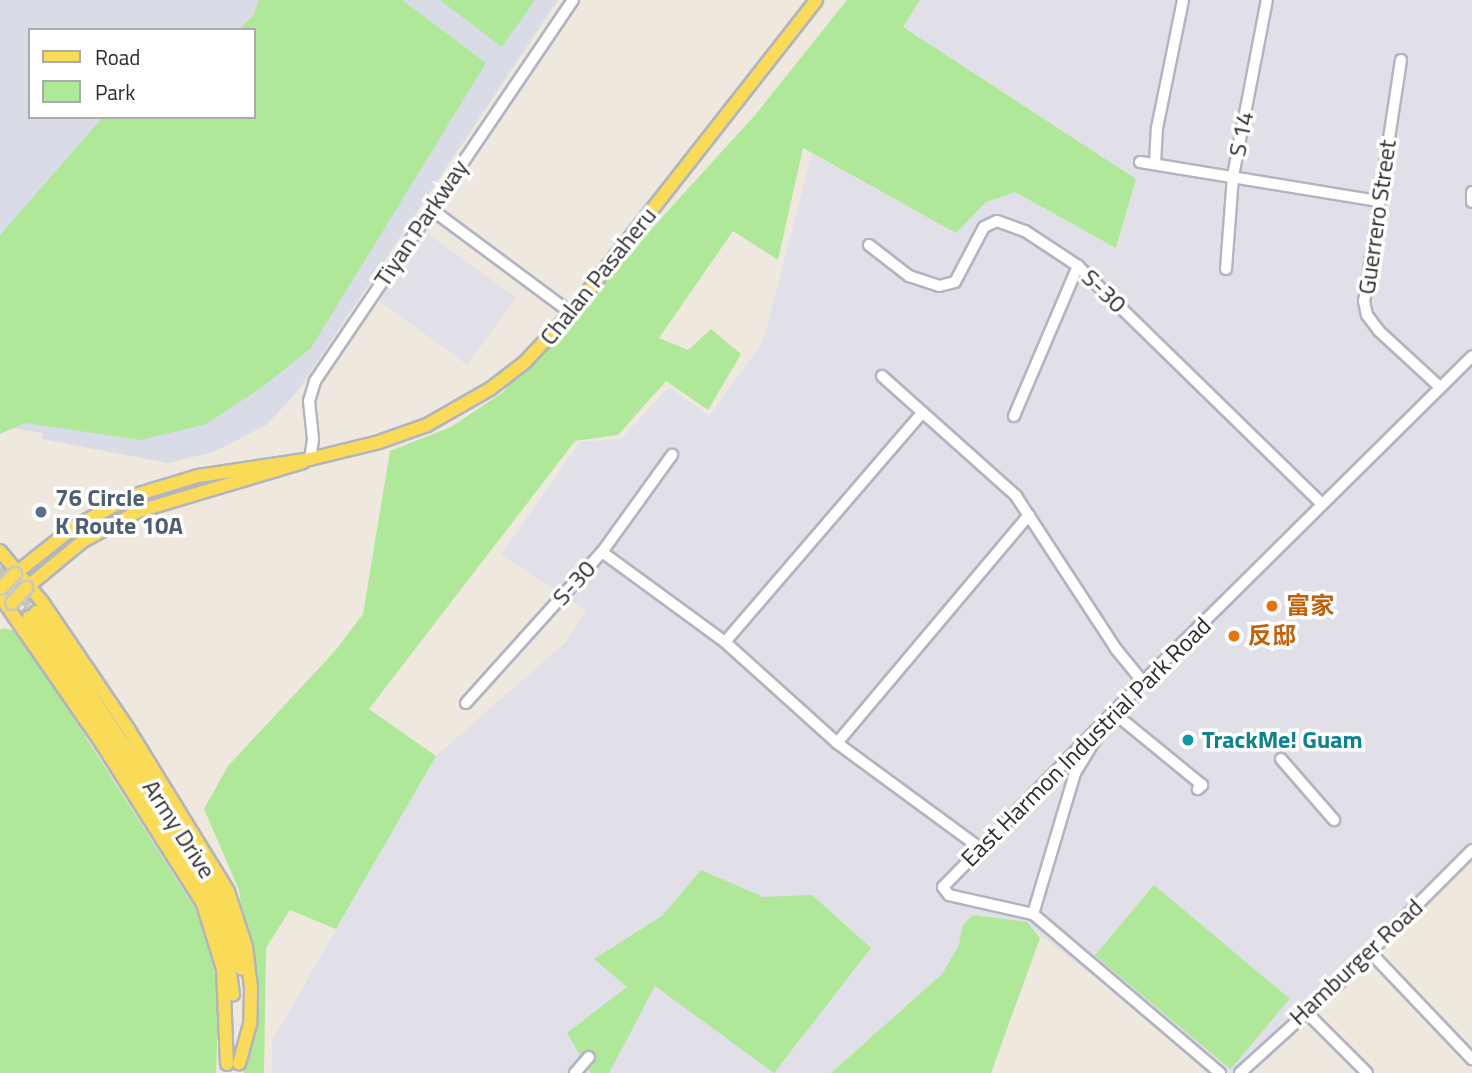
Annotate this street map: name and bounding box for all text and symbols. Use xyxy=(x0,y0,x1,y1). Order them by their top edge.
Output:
legend xyxy=(28,28,256,119)
text: Road xyxy=(95,41,140,73)
text: Park xyxy=(95,76,135,108)
street label: S 14 xyxy=(1223,109,1259,159)
street label: Guerrero Street xyxy=(1352,138,1402,296)
street label: Tiyan Parkway xyxy=(368,154,474,292)
street label: Chalan Pasaheru xyxy=(534,201,662,351)
street label: S-30 xyxy=(1076,263,1132,319)
place label: 76 Circle K Route 10A xyxy=(55,484,183,540)
marker: 76 Circle K Route 10A xyxy=(33,504,49,520)
street label: S-30 xyxy=(546,555,602,611)
place label: 富家 xyxy=(1286,592,1334,620)
marker: 富家 xyxy=(1264,598,1280,614)
street label: East Harmon Industrial Park Road xyxy=(955,611,1217,873)
place label: 反邸 xyxy=(1248,622,1296,650)
marker: 反邸 xyxy=(1226,628,1242,644)
place label: TrackMe! Guam xyxy=(1202,726,1363,754)
marker: TrackMe! Guam xyxy=(1180,732,1196,748)
street label: Army Drive xyxy=(136,774,222,884)
street label: Hamburger Road xyxy=(1283,893,1429,1031)

